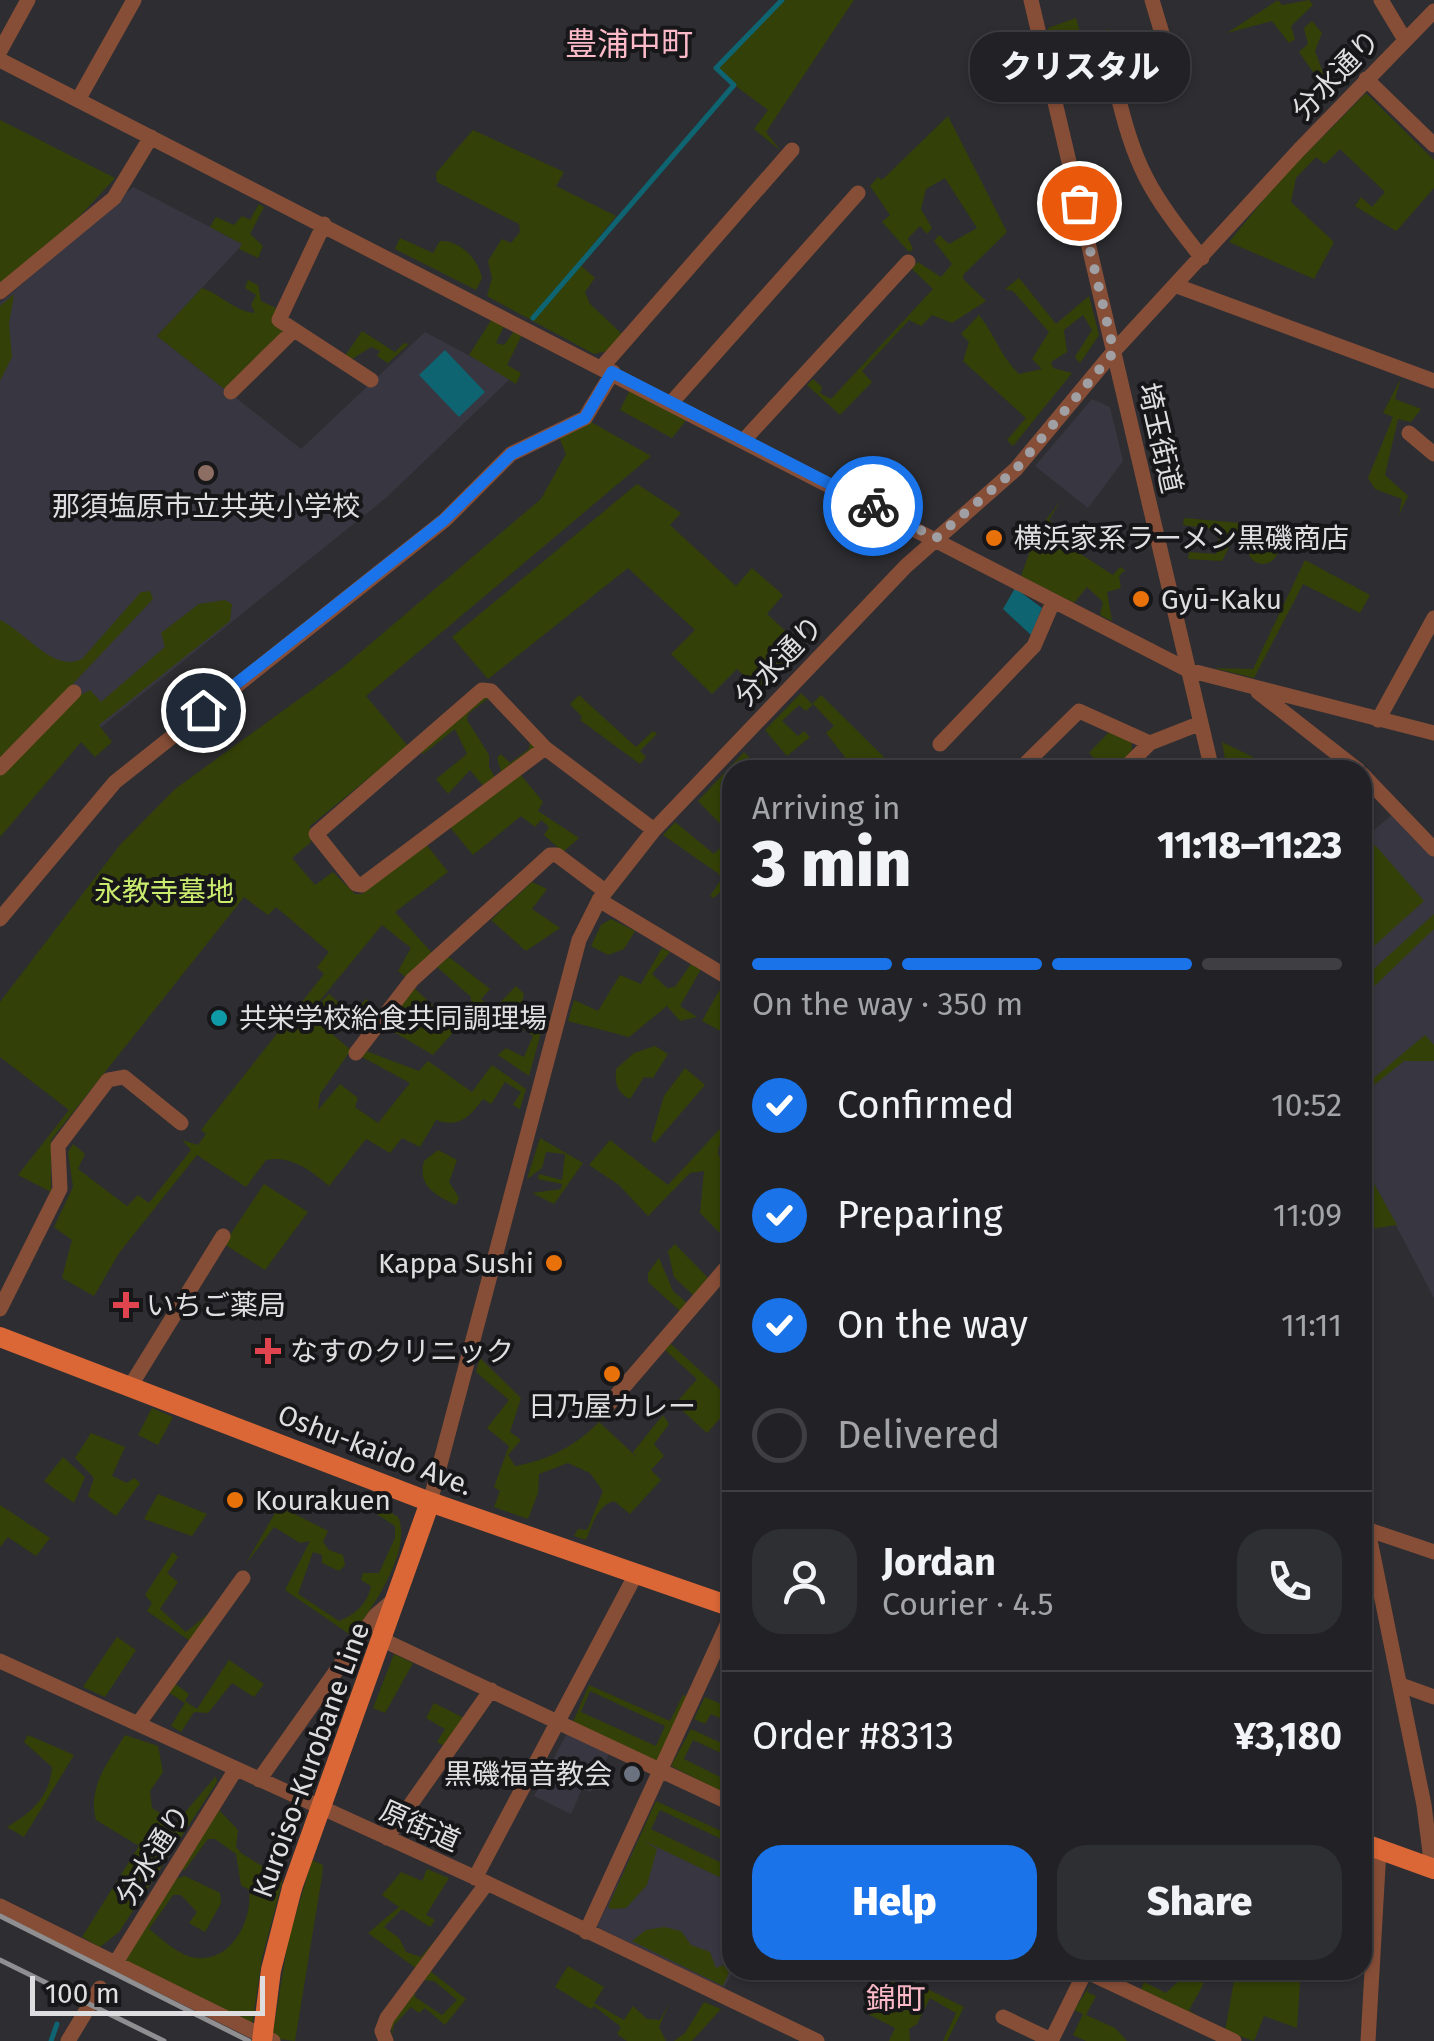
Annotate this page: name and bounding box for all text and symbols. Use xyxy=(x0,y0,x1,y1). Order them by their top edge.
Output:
street label: 分水通り xyxy=(1285,23,1387,127)
district label: 豊浦中町 xyxy=(565,25,693,63)
callout: クリスタル xyxy=(969,33,1189,103)
text: クリスタル xyxy=(1000,48,1160,86)
pin xyxy=(1037,161,1122,246)
icon: bag xyxy=(1052,176,1107,231)
street label: 埼玉街道 xyxy=(1131,380,1189,496)
courier xyxy=(823,456,923,556)
marker: 那須塩原市立共英小学校 xyxy=(195,462,217,484)
icon: bike xyxy=(846,479,901,534)
place label: 那須塩原市立共英小学校 xyxy=(52,490,360,523)
place label: 横浜家系ラーメン黒磯商店 xyxy=(1014,522,1349,555)
marker: 横浜家系ラーメン黒磯商店 xyxy=(983,527,1005,549)
place label: Gyū-Kaku xyxy=(1161,583,1282,616)
marker: Gyū-Kaku xyxy=(1130,588,1152,610)
street label: 分水通り xyxy=(728,609,830,713)
pin xyxy=(161,668,246,753)
icon: home xyxy=(176,683,231,738)
text: Arriving in xyxy=(752,789,900,827)
text: 11:18–11:23 xyxy=(1157,822,1342,868)
text: 3 min xyxy=(752,825,911,903)
park label: 永教寺墓地 xyxy=(94,875,234,908)
text: On the way · 350 m xyxy=(752,985,1023,1023)
place label: 共栄学校給食共同調理場 xyxy=(239,1002,547,1035)
marker: 共栄学校給食共同調理場 xyxy=(208,1007,230,1029)
icon: check xyxy=(752,1078,807,1133)
text: Confirmed xyxy=(837,1082,1015,1128)
text: 10:52 xyxy=(1271,1086,1342,1124)
icon: check xyxy=(752,1188,807,1243)
text: Preparing xyxy=(837,1192,1003,1238)
text: 11:09 xyxy=(1273,1196,1342,1234)
place label: Kappa Sushi xyxy=(378,1247,534,1280)
marker: Kappa Sushi xyxy=(543,1252,565,1274)
place label: いちご薬局 xyxy=(146,1289,286,1322)
marker: いちご薬局 xyxy=(115,1294,137,1316)
icon: check xyxy=(752,1298,807,1353)
text: On the way xyxy=(837,1302,1028,1348)
text: 11:11 xyxy=(1281,1306,1342,1344)
place label: なすのクリニック xyxy=(290,1335,514,1368)
marker: なすのクリニック xyxy=(255,1338,281,1364)
marker: 日乃屋カレー xyxy=(601,1363,623,1385)
place label: 日乃屋カレー xyxy=(528,1390,696,1423)
street label: Oshu-kaido Ave. xyxy=(273,1398,477,1502)
text: Delivered xyxy=(837,1412,1000,1458)
place label: Kourakuen xyxy=(255,1484,391,1517)
marker: Kourakuen xyxy=(224,1489,246,1511)
button: person xyxy=(752,1529,857,1634)
button: phone xyxy=(1237,1529,1342,1634)
text: Jordan xyxy=(882,1539,996,1585)
text: Courier · 4.5 xyxy=(882,1585,1053,1623)
street label: Kuroiso-Kurobane Line xyxy=(246,1618,376,1902)
text: Order #8313 xyxy=(752,1713,954,1759)
text: ¥3,180 xyxy=(1234,1713,1342,1759)
place label: 黒磯福音教会 xyxy=(444,1758,612,1791)
marker: 黒磯福音教会 xyxy=(621,1763,643,1785)
street label: 原街道 xyxy=(375,1794,465,1858)
street label: 分水通り xyxy=(109,1799,197,1911)
button: Help xyxy=(752,1845,1037,1960)
button: Share xyxy=(1057,1845,1342,1960)
scale bar xyxy=(30,1971,265,2016)
text: 100 m xyxy=(45,1977,120,2010)
district label: 錦町 xyxy=(866,1981,926,2017)

